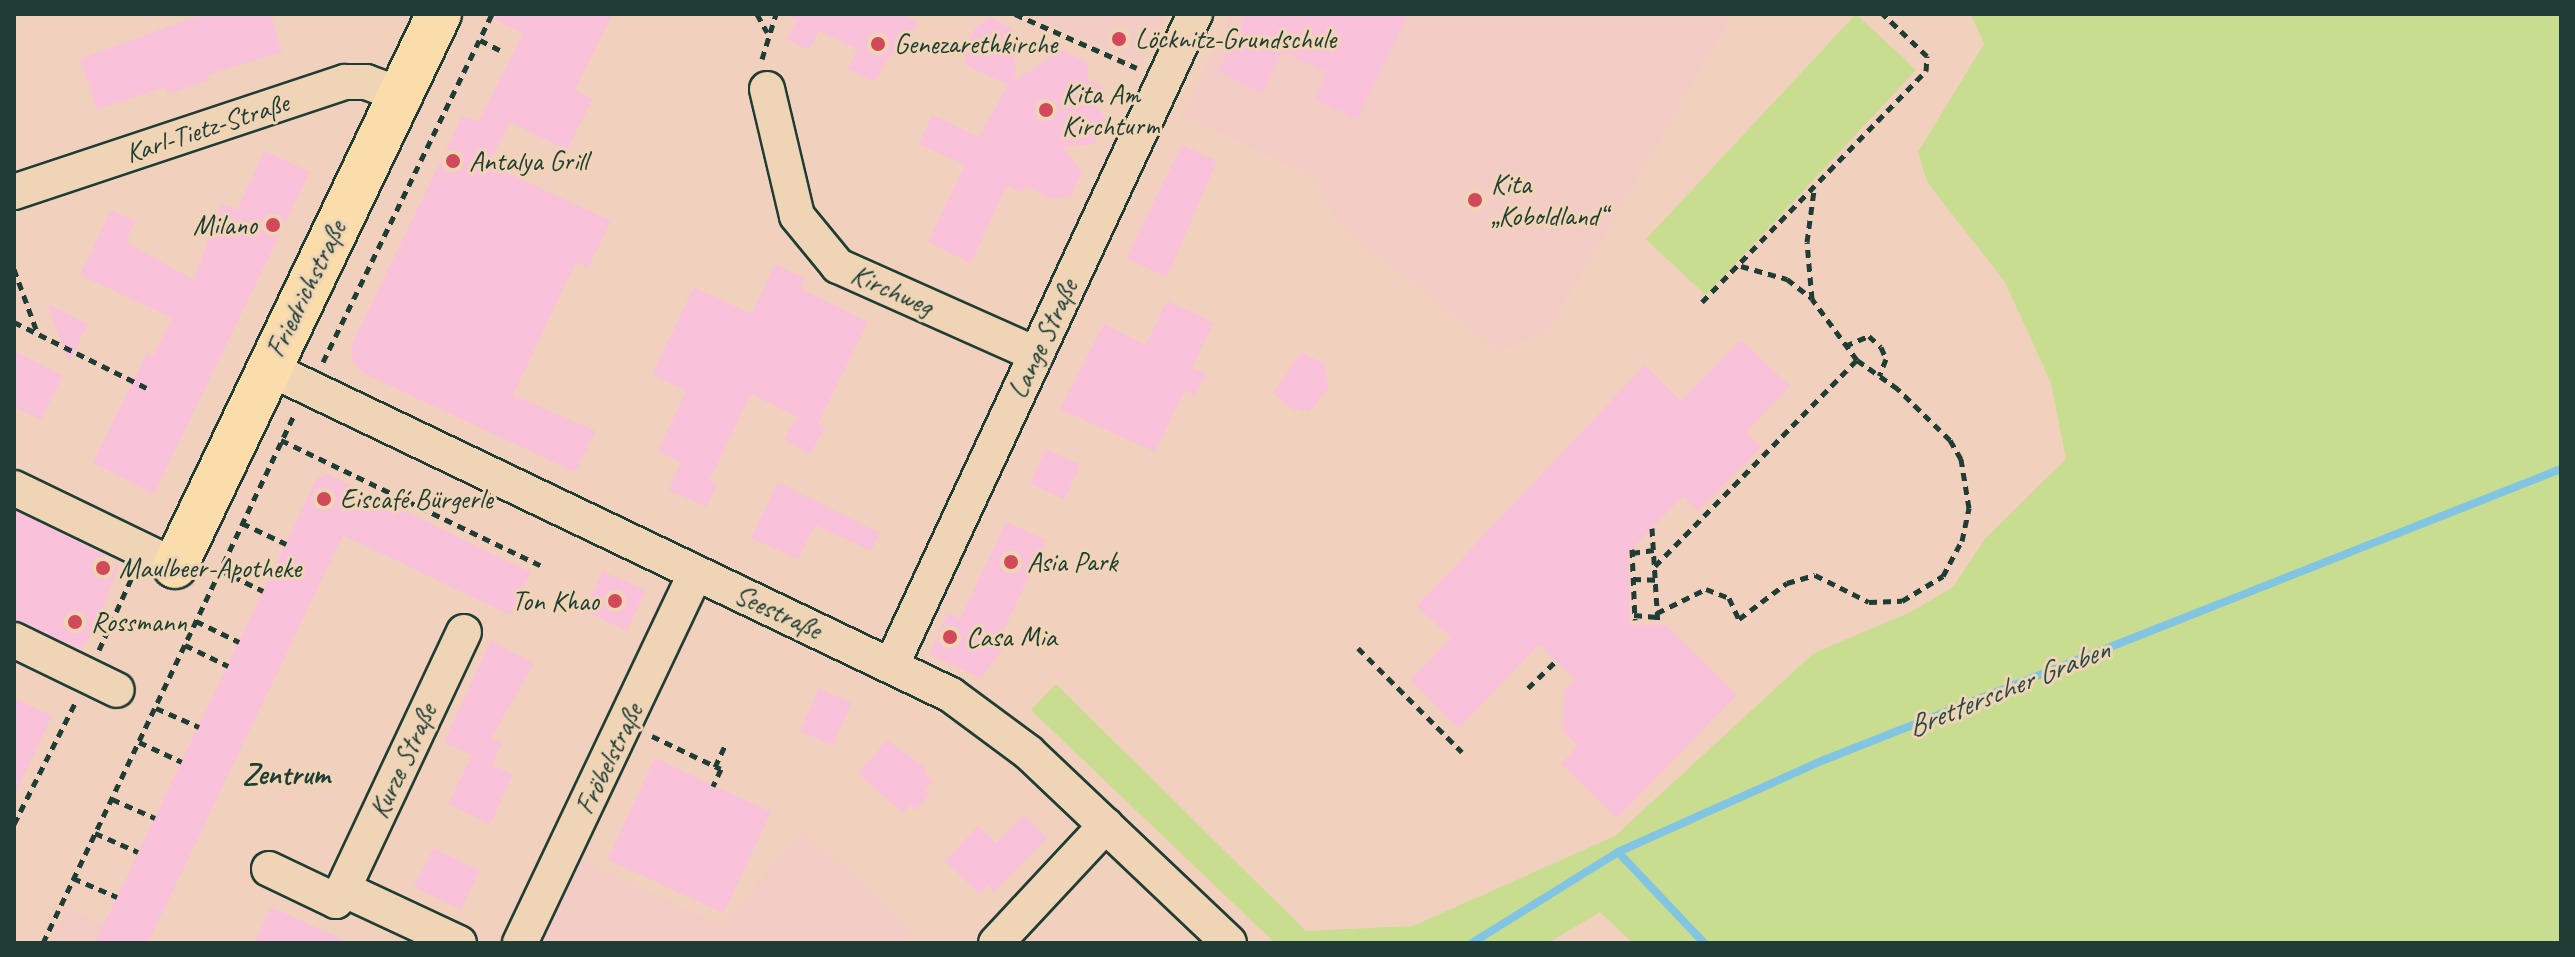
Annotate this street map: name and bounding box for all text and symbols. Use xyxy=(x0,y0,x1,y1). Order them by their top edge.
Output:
place label: Löcknitz-Grundschule xyxy=(1135,22,1336,56)
place label: Genezarethkirche xyxy=(894,27,1057,61)
marker: Löcknitz-Grundschule xyxy=(1110,30,1128,48)
marker: Genezarethkirche xyxy=(869,35,887,53)
place label: Kita Am Kirchturm xyxy=(1062,77,1159,143)
street label: Karl-Tietz-Straße xyxy=(121,86,293,170)
marker: Kita Am Kirchturm xyxy=(1037,101,1055,119)
place label: Antalya Grill xyxy=(469,144,588,178)
marker: Antalya Grill xyxy=(444,152,462,170)
place label: Kita „Koboldland“ xyxy=(1491,167,1606,233)
marker: Kita „Koboldland“ xyxy=(1466,191,1484,209)
place label: Milano xyxy=(193,208,257,242)
street label: Friedrichstraße xyxy=(259,215,353,363)
marker: Milano xyxy=(264,216,282,234)
street label: Kirchweg xyxy=(846,257,938,323)
street label: Lange Straße xyxy=(1001,274,1085,404)
place label: Eiscafé Bürgerle xyxy=(340,482,493,516)
marker: Eiscafé Bürgerle xyxy=(315,490,333,508)
place label: Asia Park xyxy=(1027,545,1118,579)
place label: Maulbeer-Apotheke xyxy=(119,551,301,585)
marker: Asia Park xyxy=(1002,553,1020,571)
marker: Maulbeer-Apotheke xyxy=(94,559,112,577)
street label: Seestraße xyxy=(729,577,827,647)
place label: Ton Khao xyxy=(510,584,599,618)
marker: Ton Khao xyxy=(606,592,624,610)
place label: Rossmann xyxy=(91,605,187,639)
marker: Rossmann xyxy=(66,613,84,631)
place label: Casa Mia xyxy=(966,620,1056,654)
marker: Casa Mia xyxy=(941,628,959,646)
water label: Bretterscher Graben xyxy=(1902,631,2114,745)
street label: Kurze Straße xyxy=(362,698,444,824)
street label: Fröbelstraße xyxy=(568,698,650,820)
district label: Zentrum xyxy=(242,756,330,792)

